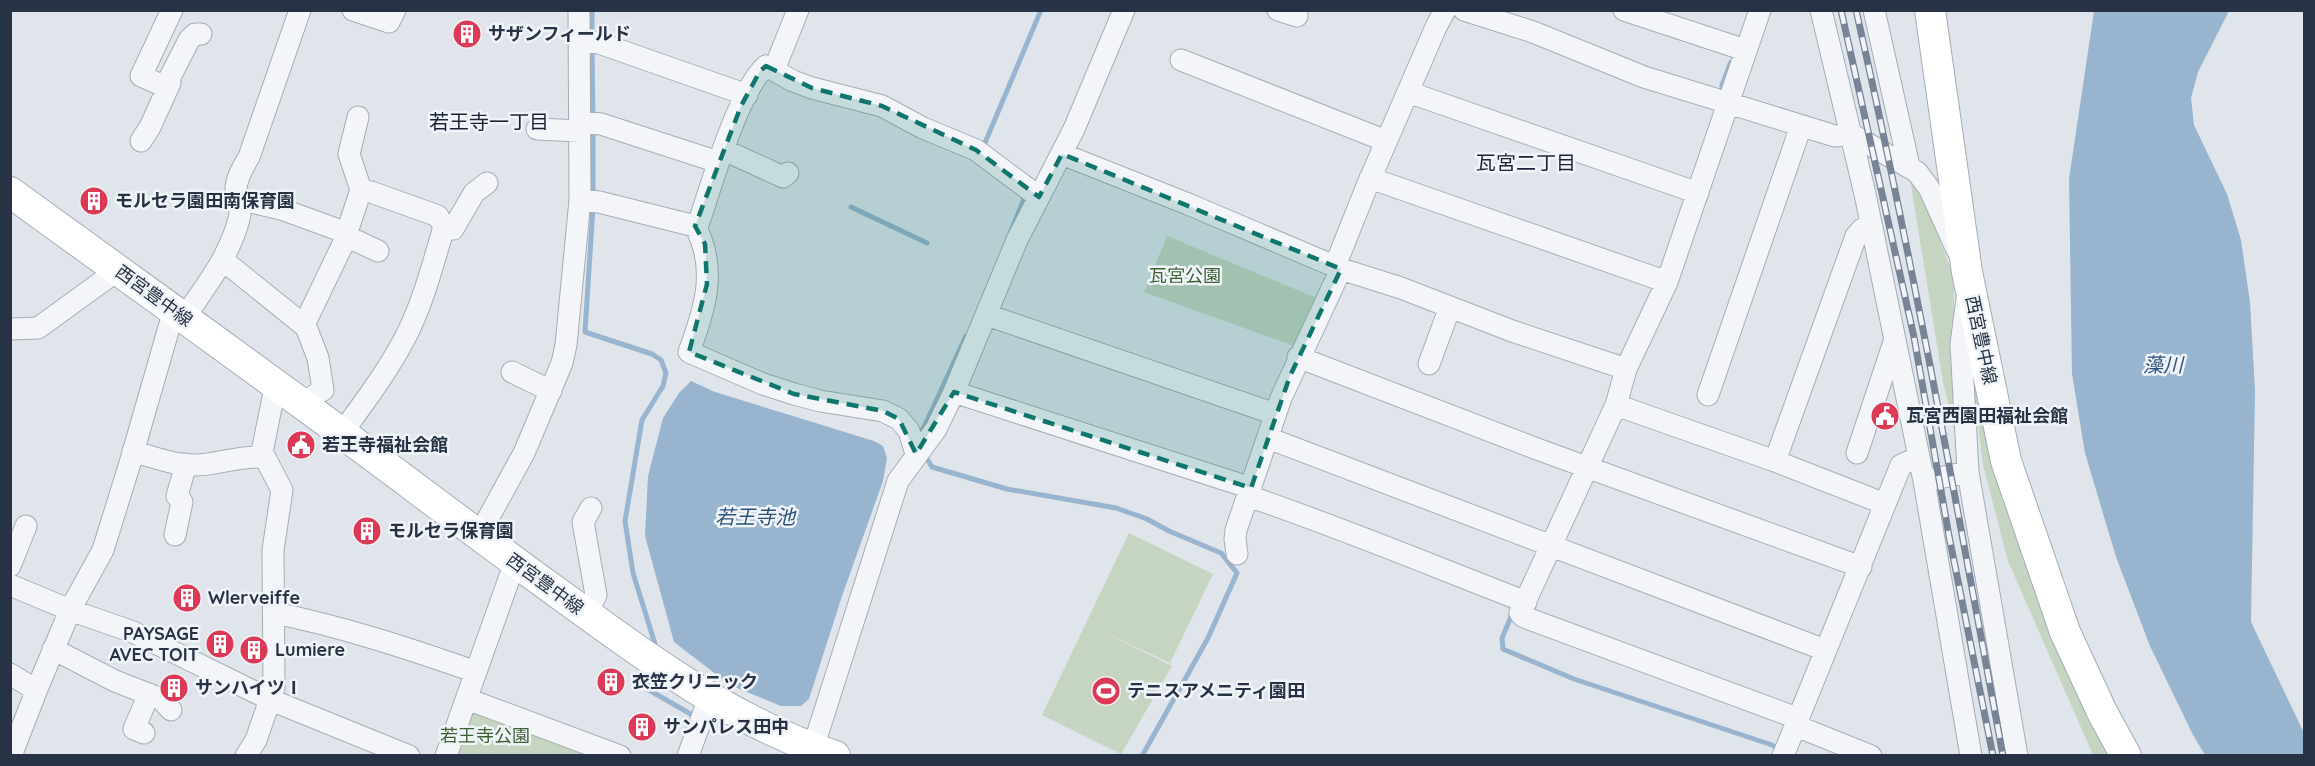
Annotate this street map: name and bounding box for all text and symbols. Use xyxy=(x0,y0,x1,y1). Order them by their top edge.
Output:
building icon: サザンフィールド xyxy=(451,18,483,50)
place label: サザンフィールド xyxy=(488,22,631,45)
district label: 若王寺一丁目 xyxy=(429,109,549,134)
district label: 瓦宮二丁目 xyxy=(1476,150,1576,175)
building icon: モルセラ園田南保育園 xyxy=(78,185,110,217)
place label: モルセラ園田南保育園 xyxy=(115,189,295,212)
street label: 西宮豊中線 xyxy=(111,260,197,331)
park label: 瓦宮公園 xyxy=(1149,264,1221,287)
street label: 西宮豊中線 xyxy=(1961,293,2002,386)
water label: 藻川 xyxy=(2143,352,2185,377)
public building icon: 瓦宮西園田福祉会館 xyxy=(1869,400,1901,432)
place label: 瓦宮西園田福祉会館 xyxy=(1906,404,2068,427)
public building icon: 若王寺福祉会館 xyxy=(285,429,317,461)
place label: 若王寺福祉会館 xyxy=(322,433,448,456)
water label: 若王寺池 xyxy=(715,504,797,529)
building icon: モルセラ保育園 xyxy=(351,515,383,547)
place label: モルセラ保育園 xyxy=(388,519,514,542)
street label: 西宮豊中線 xyxy=(502,548,588,619)
building icon: Wlerveiffe xyxy=(171,582,203,614)
place label: Wlerveiffe xyxy=(208,586,300,609)
place label: PAYSAGE AVEC TOIT xyxy=(110,622,199,666)
building icon: PAYSAGE AVEC TOIT xyxy=(204,628,236,660)
building icon: Lumiere xyxy=(238,634,270,666)
place label: Lumiere xyxy=(275,638,345,661)
building icon: 衣笠クリニック xyxy=(595,666,627,698)
place label: 衣笠クリニック xyxy=(632,670,758,693)
building icon: サンハイツⅠ xyxy=(158,672,190,704)
sports icon: テニスアメニティ園田 xyxy=(1090,675,1122,707)
place label: サンハイツⅠ xyxy=(195,676,303,699)
place label: テニスアメニティ園田 xyxy=(1127,679,1305,702)
building icon: サンパレス田中 xyxy=(626,711,658,743)
place label: サンパレス田中 xyxy=(663,715,789,738)
park label: 若王寺公園 xyxy=(440,724,530,747)

